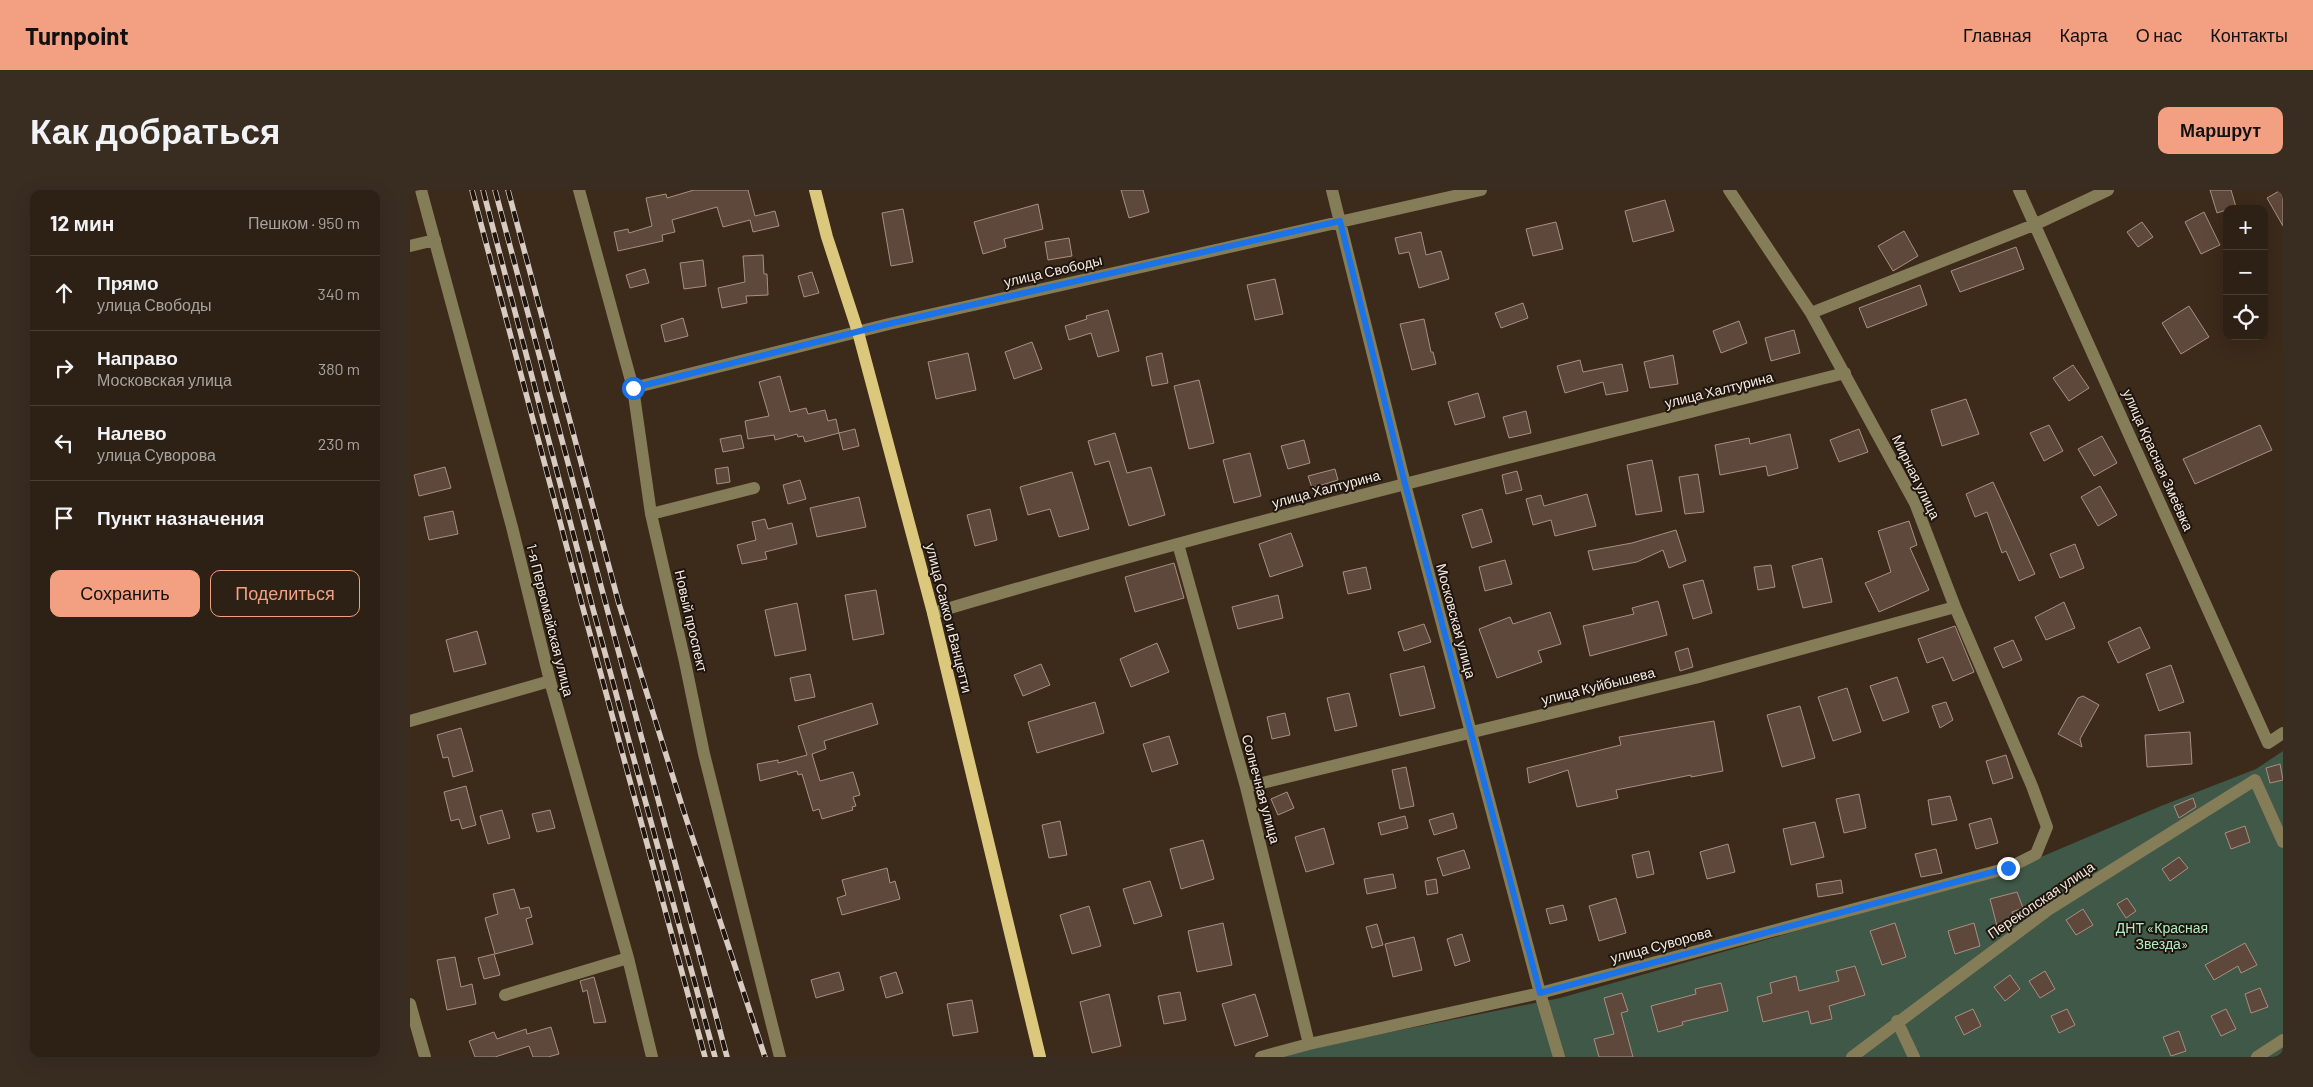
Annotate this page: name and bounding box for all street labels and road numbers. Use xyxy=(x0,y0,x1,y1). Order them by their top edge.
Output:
street label: улица Свободы xyxy=(1002,251,1104,290)
street label: улица Халтурина xyxy=(1663,368,1775,411)
street label: улица Красная Змеёвка xyxy=(2120,386,2197,533)
street label: Мирная улица xyxy=(1889,432,1944,522)
street label: улица Халтурина xyxy=(1270,466,1382,511)
street label: улица Сакко и Ванцетти xyxy=(923,541,976,694)
street label: 1-я Первомайская улица xyxy=(523,542,578,698)
street label: Московская улица xyxy=(1433,562,1480,680)
street label: Новый проспект xyxy=(671,568,712,674)
street label: улица Куйбышева xyxy=(1539,663,1657,708)
street label: Солнечная улица xyxy=(1239,732,1284,846)
street label: Перекопская улица xyxy=(1984,857,2098,942)
street label: улица Суворова xyxy=(1608,923,1714,966)

